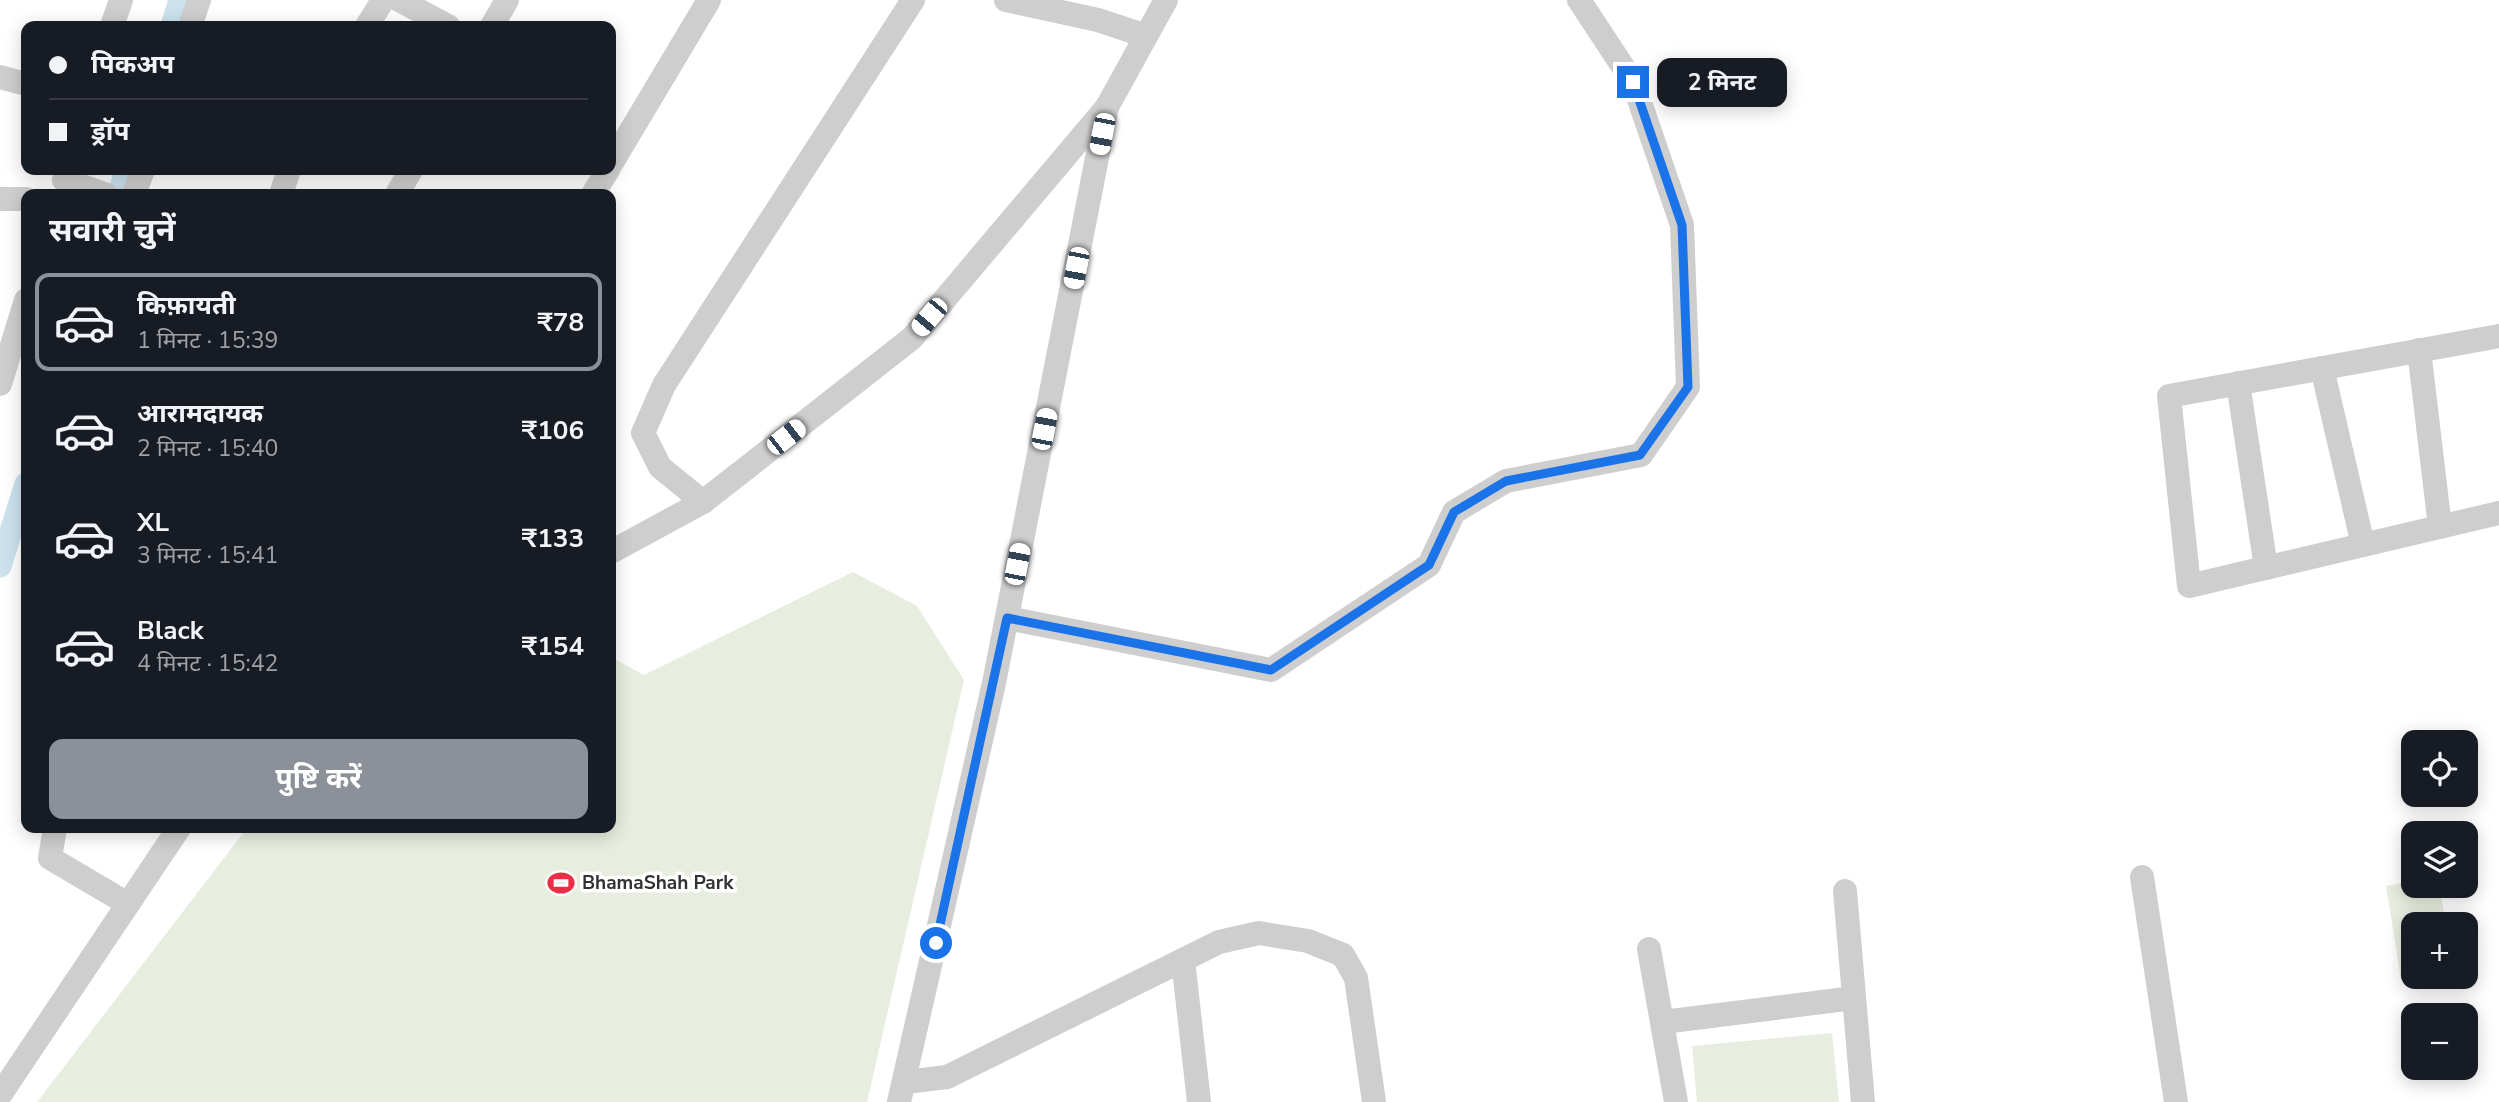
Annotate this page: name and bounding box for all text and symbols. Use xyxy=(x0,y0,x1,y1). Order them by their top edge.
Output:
text: पिकअप xyxy=(91,47,174,82)
callout: 2 मिनट xyxy=(1658,57,1787,106)
route end xyxy=(1617,66,1649,98)
text: 2 मिनट xyxy=(1688,67,1756,98)
car xyxy=(1088,111,1117,157)
text: ड्रॉप xyxy=(91,114,129,149)
text: सवारी चुनें xyxy=(49,209,175,252)
car xyxy=(1062,245,1091,291)
text: किफ़ायती xyxy=(137,288,236,323)
icon: car xyxy=(53,291,116,354)
car xyxy=(908,294,951,340)
text: ₹78 xyxy=(537,305,584,340)
text: 1 मिनट · 15:39 xyxy=(137,325,278,356)
text: आरामदायक xyxy=(137,396,263,431)
icon: car xyxy=(53,399,116,462)
car xyxy=(1030,406,1059,452)
text: ₹106 xyxy=(522,413,584,448)
car xyxy=(763,416,810,458)
text: 2 मिनट · 15:40 xyxy=(137,433,278,464)
text: XL xyxy=(137,505,169,540)
icon: car xyxy=(53,507,116,570)
text: ₹133 xyxy=(522,521,584,556)
text: 3 मिनट · 15:41 xyxy=(137,540,278,571)
car xyxy=(1003,541,1032,587)
text: Black xyxy=(137,613,204,648)
icon: car xyxy=(53,615,116,678)
text: ₹154 xyxy=(522,629,584,664)
text: 4 मिनट · 15:42 xyxy=(137,648,278,679)
map controls xyxy=(2401,730,2478,1080)
button: locate xyxy=(2401,730,2478,807)
button: पुष्टि करें xyxy=(49,739,588,819)
button: layers xyxy=(2401,821,2478,898)
sports icon: BhamaShah Park xyxy=(546,868,576,898)
place label: BhamaShah Park xyxy=(582,870,734,896)
button: + xyxy=(2401,912,2478,989)
route start xyxy=(920,927,952,959)
button: − xyxy=(2401,1003,2478,1080)

